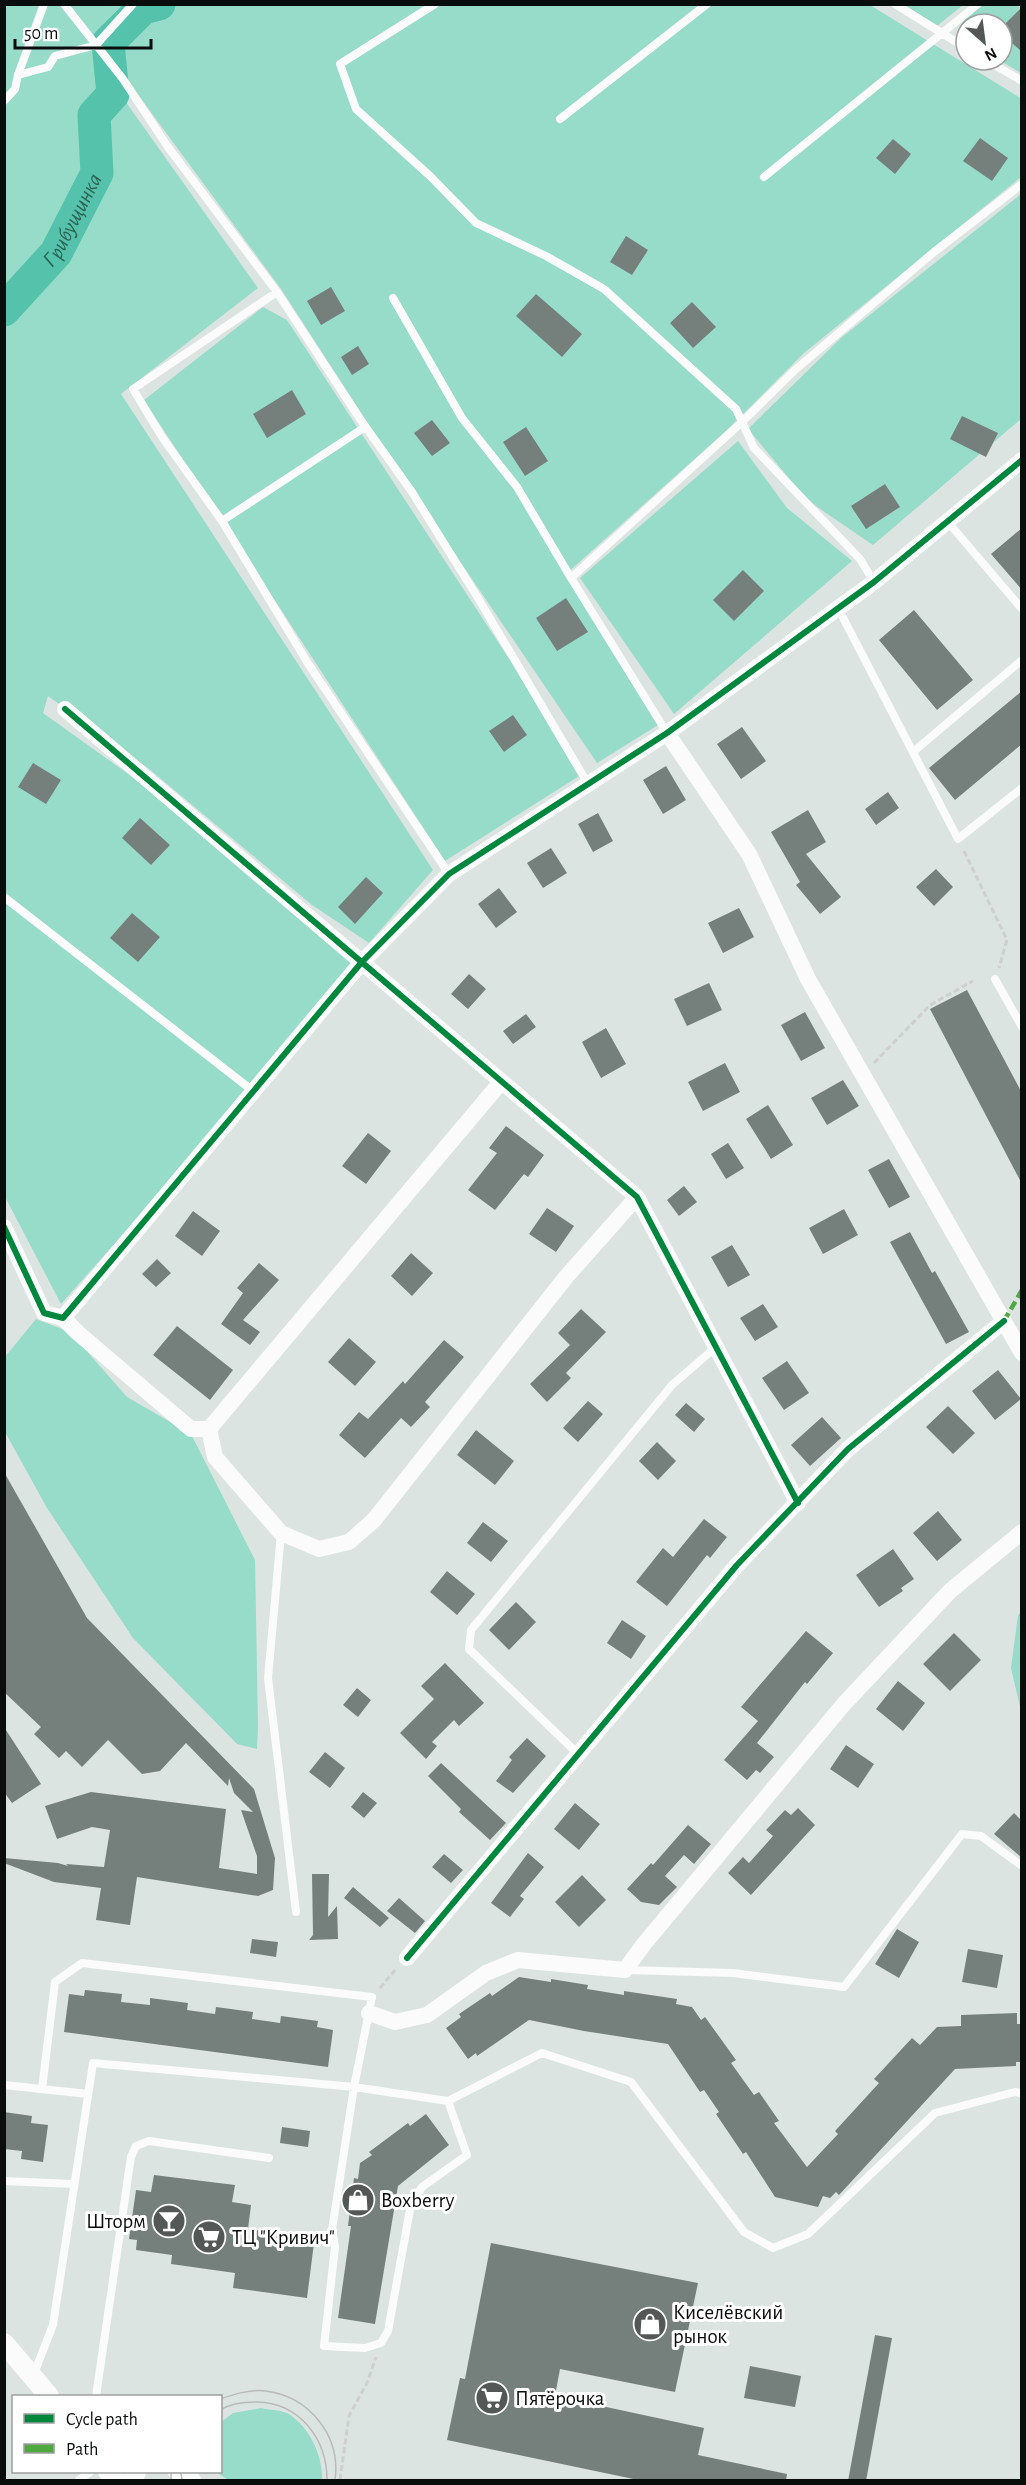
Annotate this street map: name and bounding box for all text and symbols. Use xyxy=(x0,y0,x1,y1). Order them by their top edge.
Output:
scale bar xyxy=(15,12,152,50)
north arrow xyxy=(954,12,1014,72)
text: 50 m xyxy=(24,25,58,43)
text: N xyxy=(982,45,999,64)
water label: Грибущинка xyxy=(38,170,106,271)
shop icon: Boxberry xyxy=(340,2182,376,2218)
place label: Boxberry xyxy=(381,2190,454,2211)
bar icon: Шторм xyxy=(151,2203,187,2239)
place label: Шторм xyxy=(86,2211,146,2232)
supermarket icon: ТЦ "Кривич" xyxy=(191,2219,227,2255)
place label: ТЦ "Кривич" xyxy=(232,2227,335,2248)
place label: Киселёвский рынок xyxy=(673,2302,783,2347)
shop icon: Киселёвский рынок xyxy=(632,2306,668,2342)
supermarket icon: Пятёрочка xyxy=(474,2380,510,2416)
place label: Пятёрочка xyxy=(515,2388,605,2409)
legend xyxy=(12,2395,222,2473)
text: Cycle path xyxy=(66,2411,138,2429)
text: Path xyxy=(66,2441,98,2459)

